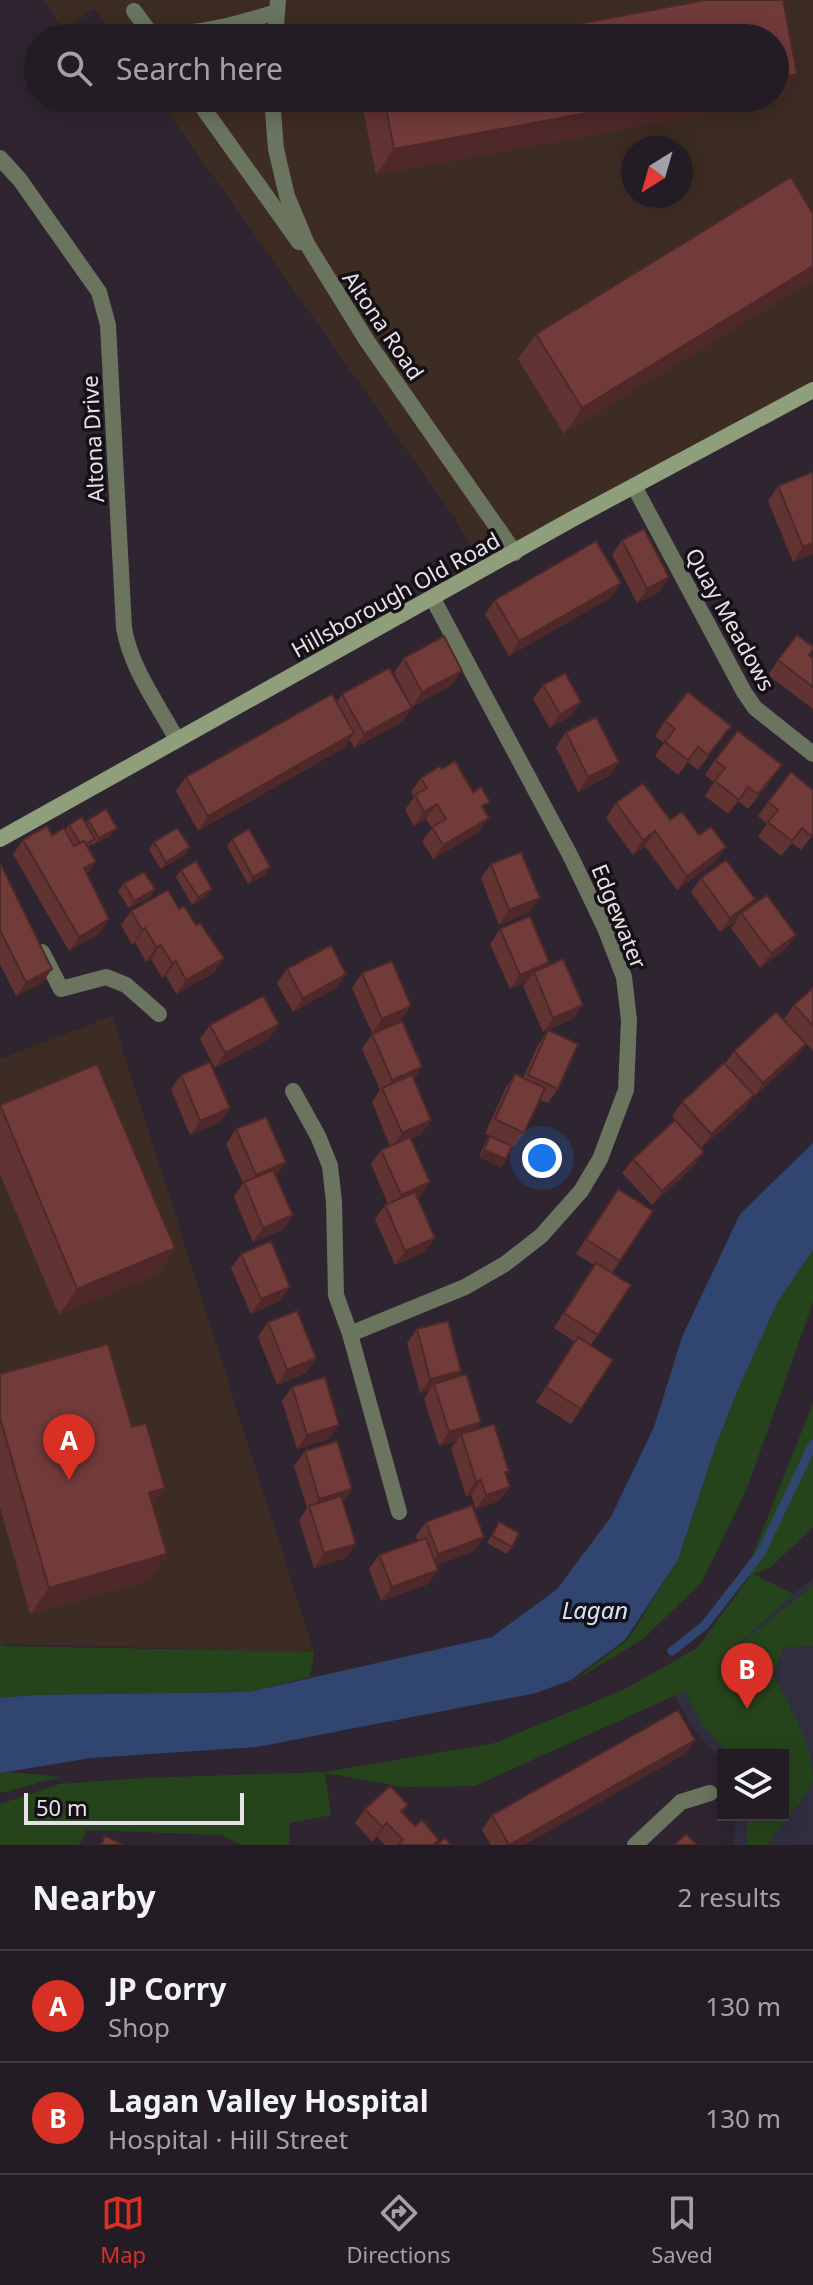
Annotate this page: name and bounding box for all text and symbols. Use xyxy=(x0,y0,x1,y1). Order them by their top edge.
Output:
search box xyxy=(24,24,789,112)
icon: search xyxy=(52,46,96,90)
text: Search here xyxy=(116,48,283,89)
north arrow xyxy=(621,136,693,208)
street label: Altona Road xyxy=(336,265,432,385)
street label: Altona Drive xyxy=(74,375,110,503)
street label: Hillsborough Old Road xyxy=(285,524,505,664)
street label: Quay Meadows xyxy=(679,542,783,696)
street label: Edgewater xyxy=(585,859,655,973)
your location xyxy=(522,1138,562,1178)
pin: A xyxy=(43,1414,95,1480)
water label: Lagan xyxy=(562,1593,628,1626)
pin: B xyxy=(721,1643,773,1709)
map controls xyxy=(717,1749,789,1821)
button: layers xyxy=(717,1749,789,1821)
scale bar xyxy=(24,1789,244,1825)
text: 50 m xyxy=(36,1792,87,1822)
text: Nearby xyxy=(32,1874,156,1920)
text: 2 results xyxy=(677,1879,781,1915)
text: JP Corry xyxy=(108,1968,226,2009)
text: A xyxy=(49,1988,67,2024)
text: 130 m xyxy=(705,1988,781,2024)
text: Shop xyxy=(108,2009,170,2045)
text: Lagan Valley Hospital xyxy=(108,2080,429,2121)
text: B xyxy=(49,2100,67,2136)
text: 130 m xyxy=(705,2100,781,2136)
text: Hospital · Hill Street xyxy=(108,2121,348,2157)
tab: Map xyxy=(100,2191,146,2269)
tab: Directions xyxy=(346,2191,451,2269)
tab: Saved xyxy=(651,2191,713,2269)

